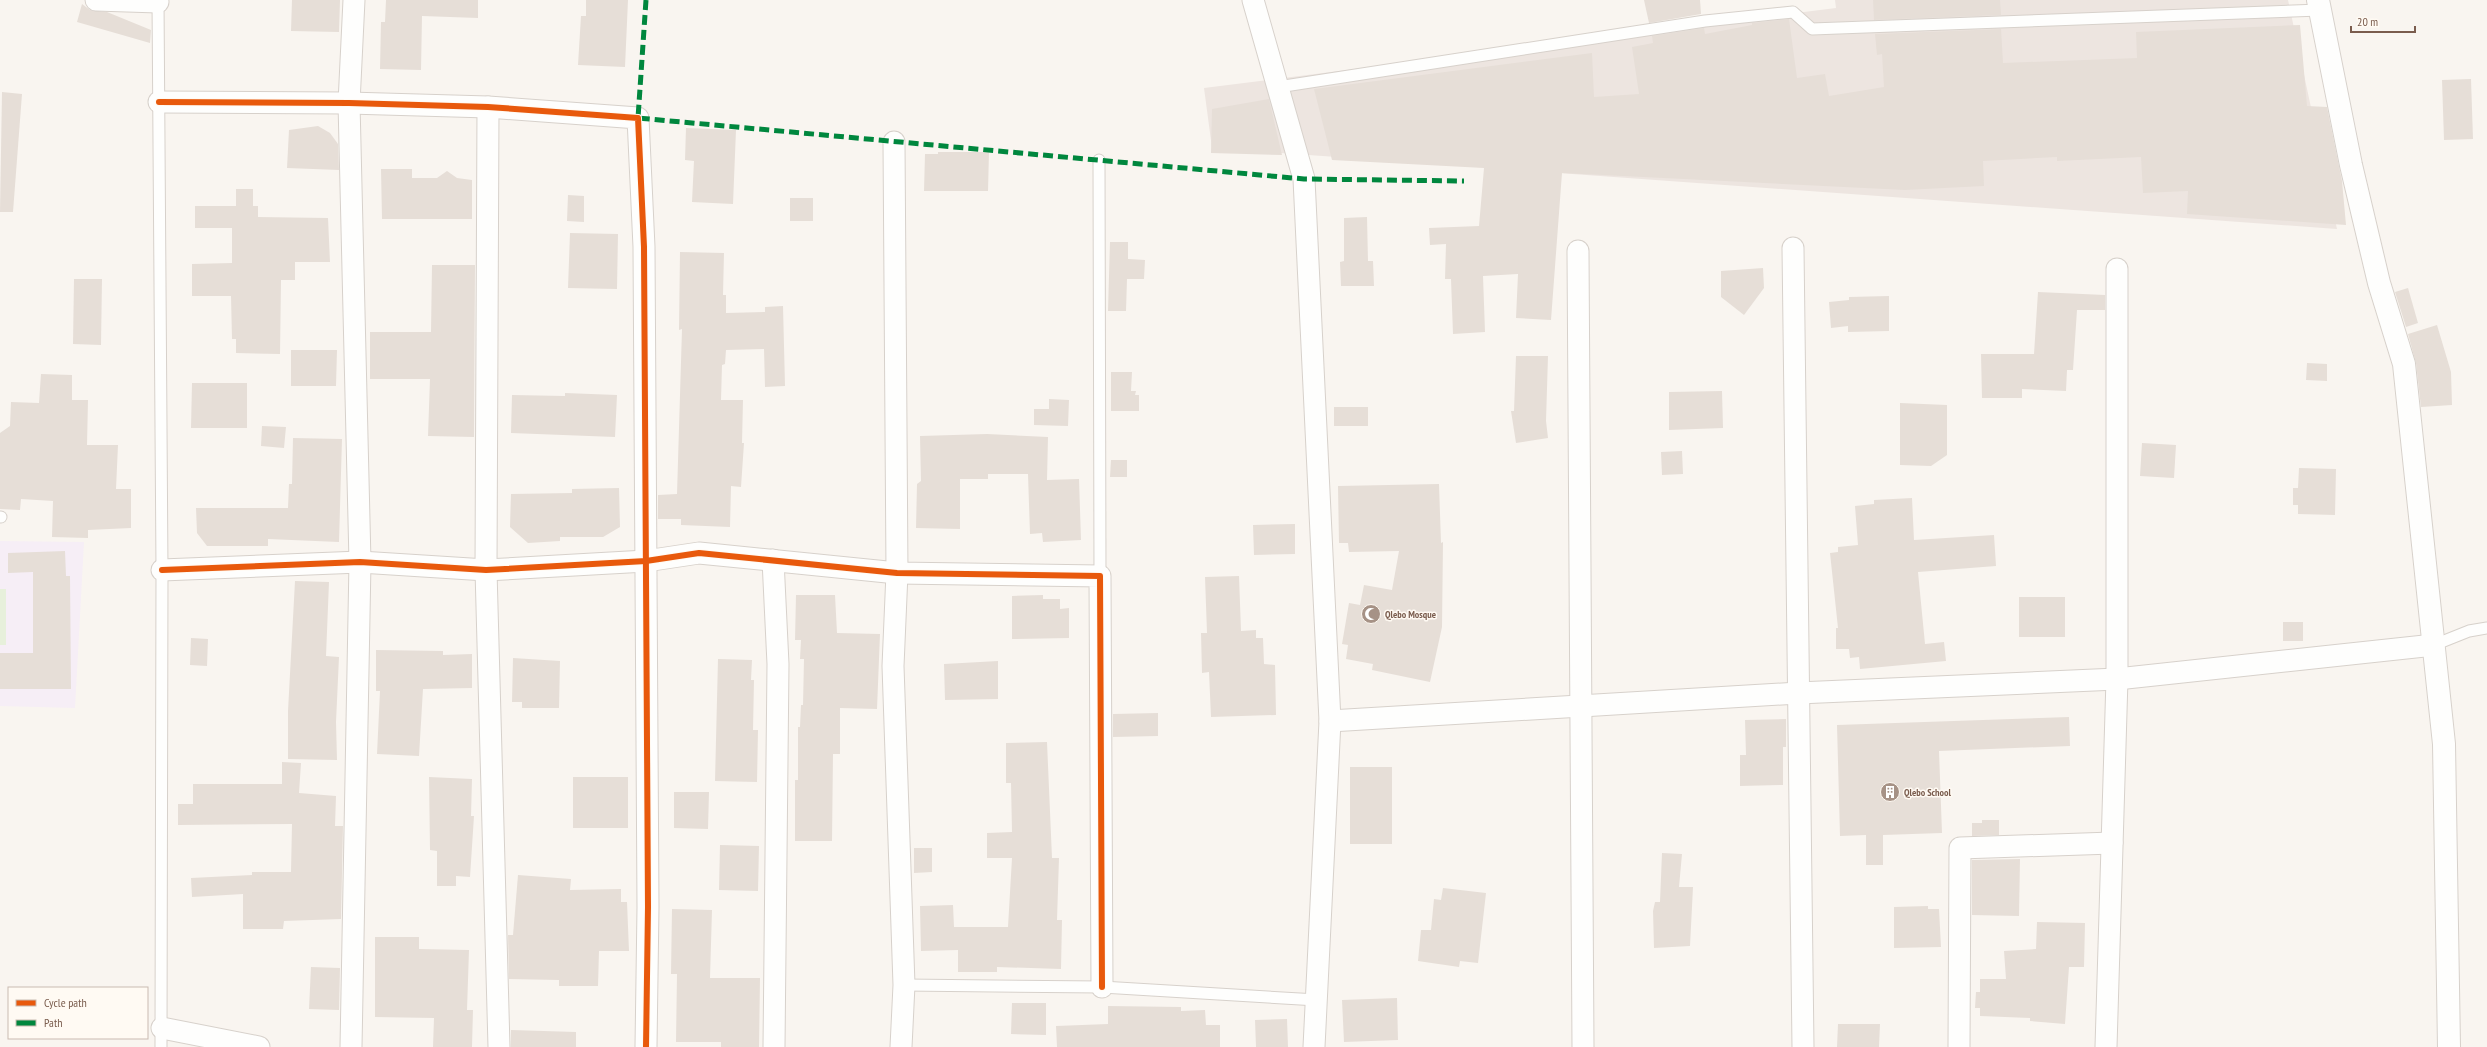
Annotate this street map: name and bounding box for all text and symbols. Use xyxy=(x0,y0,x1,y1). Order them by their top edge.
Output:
scale bar xyxy=(2351,8,2415,34)
text: 20 m xyxy=(2357,14,2378,29)
mosque icon: Qlebo Mosque xyxy=(1360,603,1382,625)
place label: Qlebo Mosque xyxy=(1385,608,1436,621)
building icon: Qlebo School xyxy=(1879,781,1901,803)
place label: Qlebo School xyxy=(1904,786,1951,799)
legend xyxy=(8,987,148,1039)
text: Cycle path xyxy=(44,995,87,1010)
text: Path xyxy=(44,1015,62,1030)

